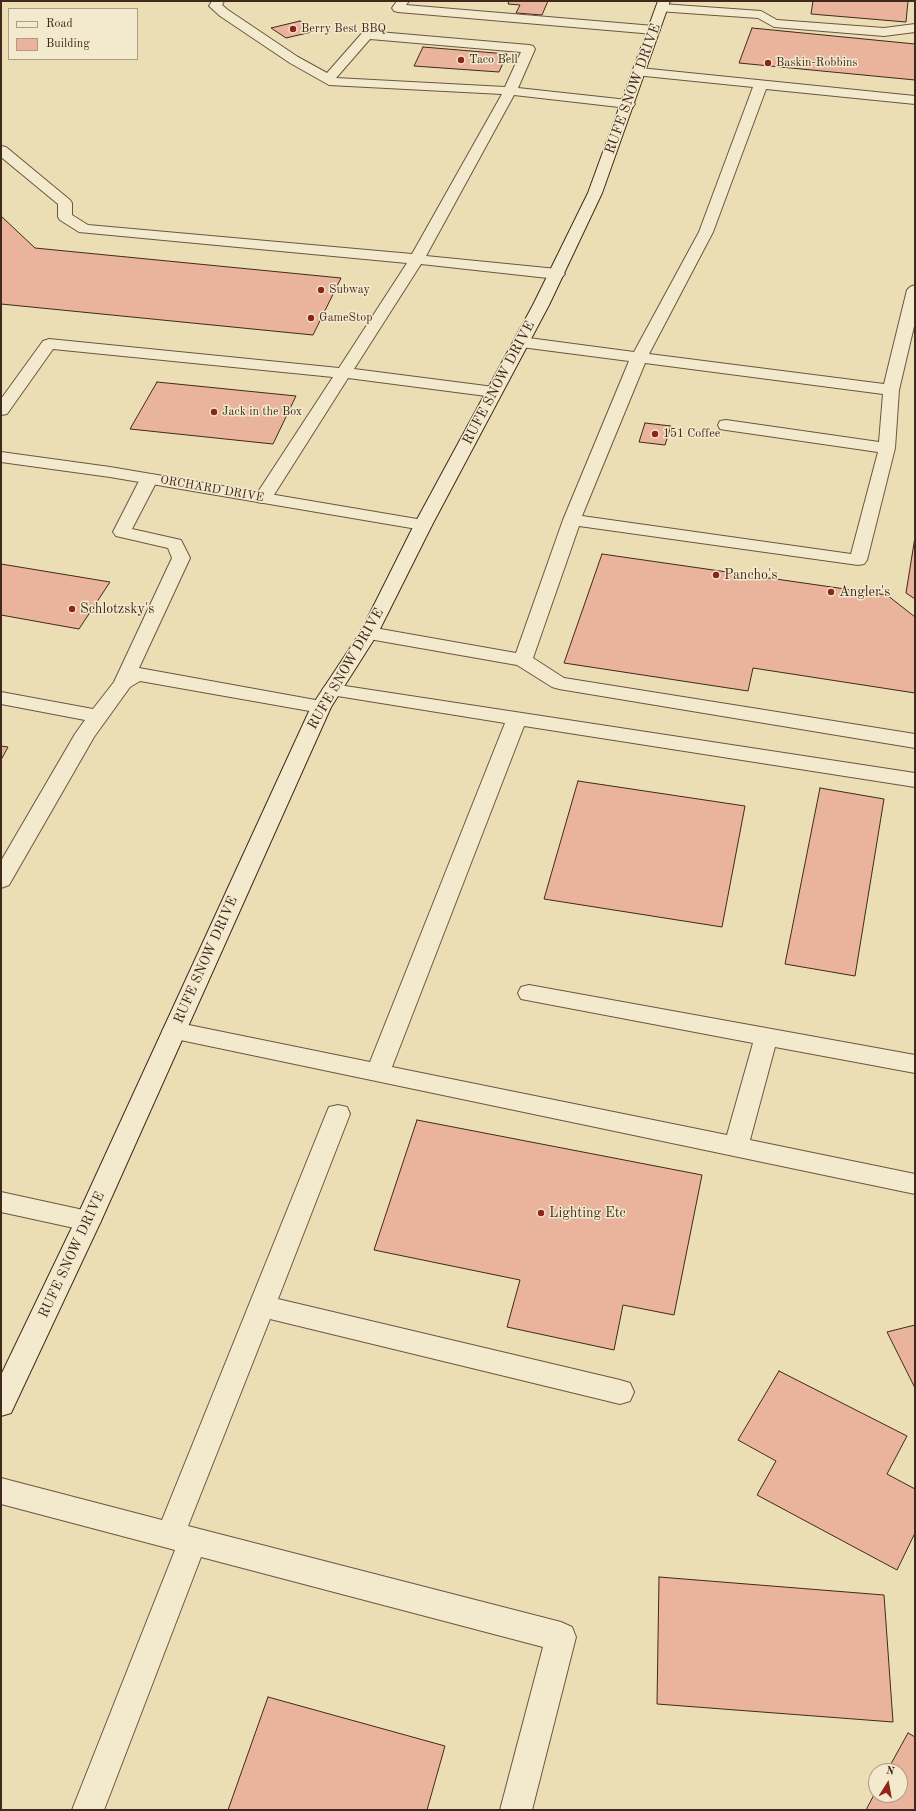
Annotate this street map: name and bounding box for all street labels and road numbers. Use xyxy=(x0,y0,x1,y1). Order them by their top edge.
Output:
street label: RUFE SNOW DRIVE xyxy=(602,22,664,156)
street label: RUFE SNOW DRIVE xyxy=(459,318,539,448)
street label: ORCHARD DRIVE xyxy=(159,473,265,505)
street label: RUFE SNOW DRIVE xyxy=(304,605,388,733)
street label: RUFE SNOW DRIVE xyxy=(170,894,242,1026)
street label: RUFE SNOW DRIVE xyxy=(35,1189,109,1321)

